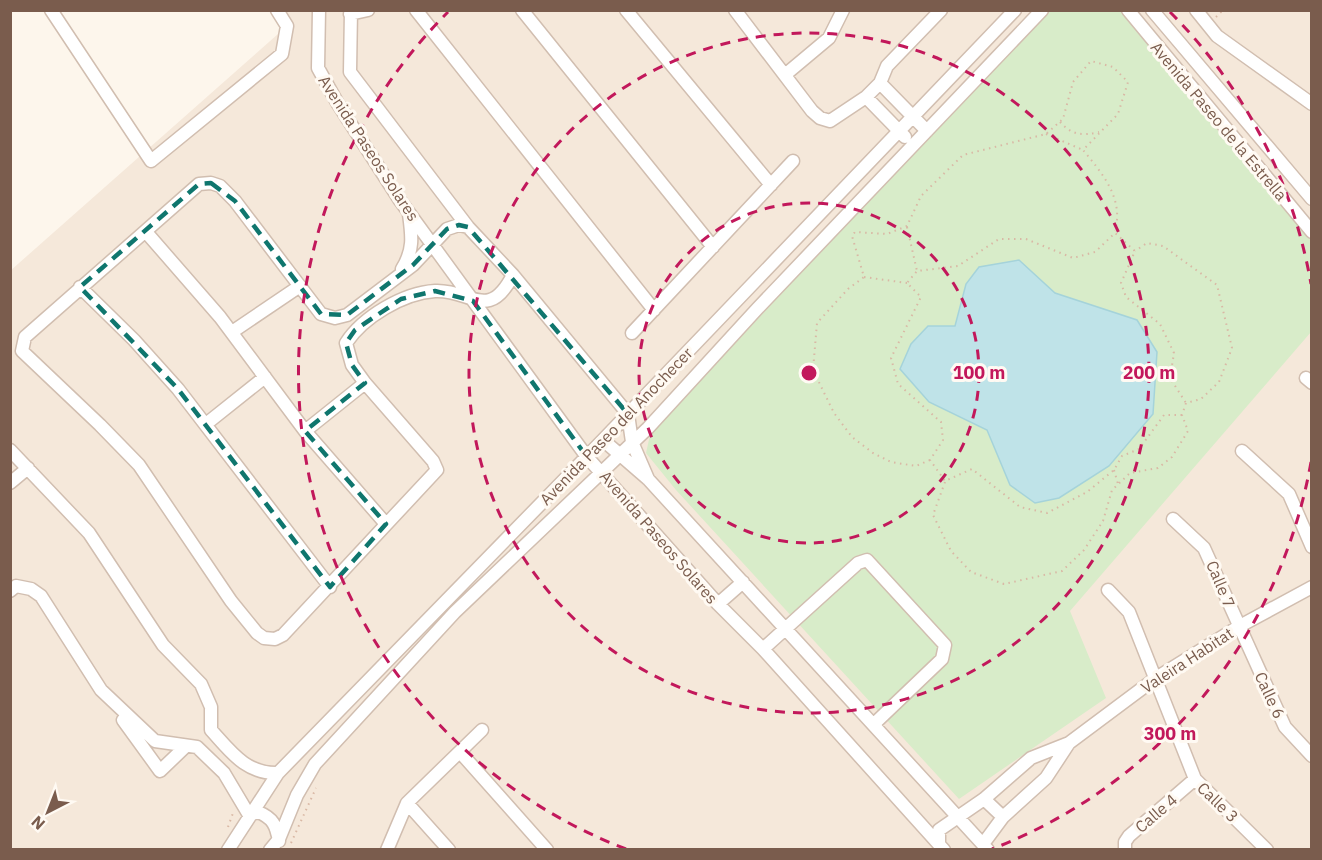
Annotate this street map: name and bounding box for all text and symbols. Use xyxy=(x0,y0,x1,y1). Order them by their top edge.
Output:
street label: Avenida Paseo de la Estrella xyxy=(1147,37,1292,205)
street label: Avenida Paseos Solares xyxy=(314,71,424,225)
street label: Avenida Paseo del Anochecer xyxy=(535,343,697,509)
text: 100 m xyxy=(953,361,1005,384)
text: 200 m xyxy=(1123,361,1175,384)
centre of rings xyxy=(799,363,819,383)
street label: Avenida Paseos Solares xyxy=(596,466,722,608)
street label: Calle 7 xyxy=(1202,557,1240,611)
street label: Valeira Habitat xyxy=(1137,623,1237,697)
street label: Calle 6 xyxy=(1251,668,1289,722)
text: 300 m xyxy=(1144,722,1196,745)
street label: Calle 3 xyxy=(1193,778,1243,826)
north arrow xyxy=(18,782,78,842)
street label: Calle 4 xyxy=(1131,789,1181,837)
text: N xyxy=(27,812,49,834)

